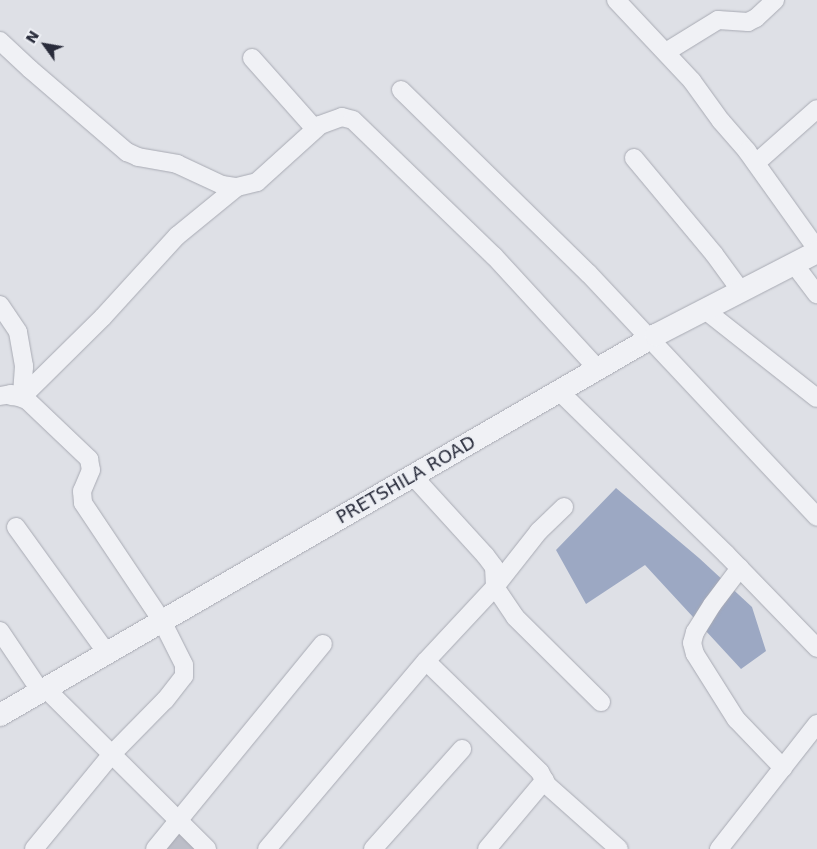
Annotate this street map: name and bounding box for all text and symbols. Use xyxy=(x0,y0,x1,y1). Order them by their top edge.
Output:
north arrow xyxy=(20,20,70,70)
text: N xyxy=(22,28,42,46)
street label: PRETSHILA ROAD xyxy=(333,431,479,529)

